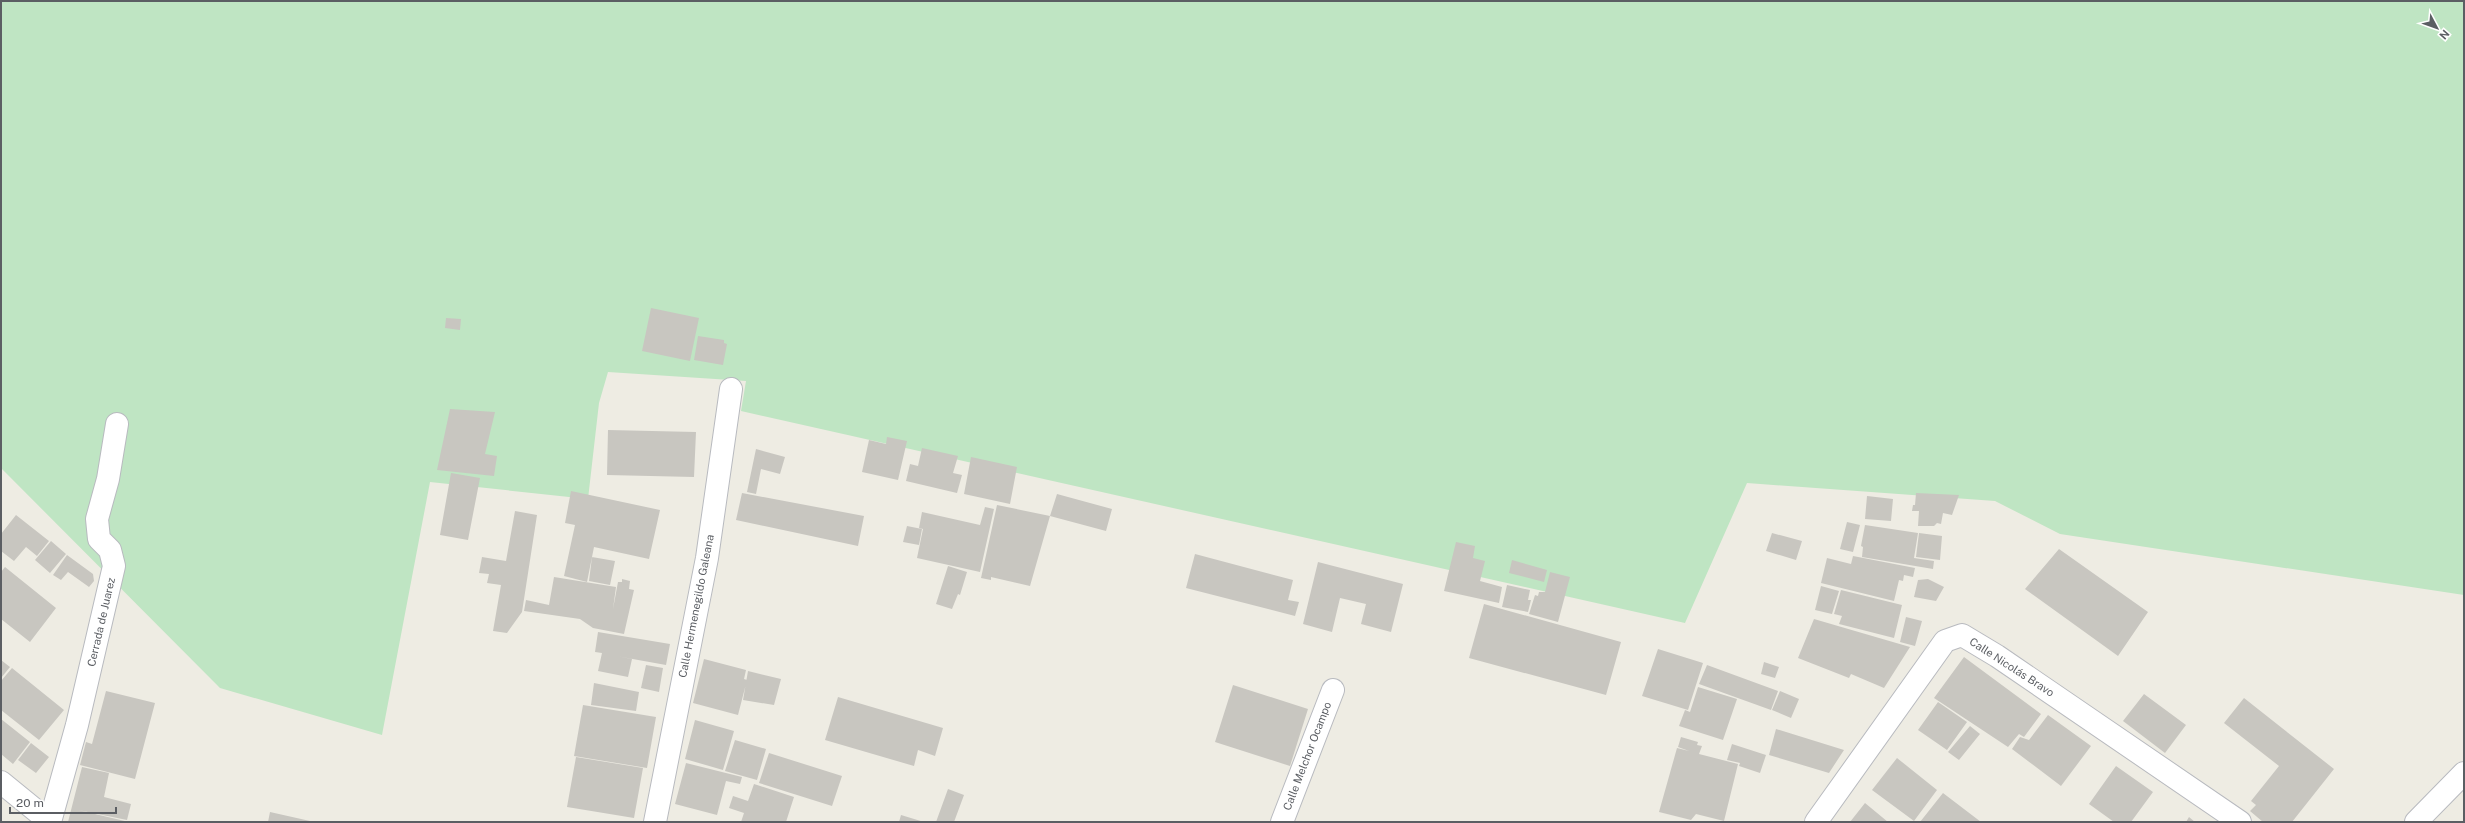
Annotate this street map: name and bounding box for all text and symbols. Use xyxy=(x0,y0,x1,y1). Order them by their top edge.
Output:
north arrow xyxy=(2417,8,2457,48)
text: N xyxy=(2437,27,2452,42)
street label: Calle Hermenegildo Galeana xyxy=(676,533,716,679)
street label: Cerrada de Juarez xyxy=(85,576,117,668)
street label: Calle Nicolás Bravo xyxy=(1967,635,2057,699)
street label: Calle Melchor Ocampo xyxy=(1281,700,1333,812)
scale bar xyxy=(10,789,116,815)
text: 20 m xyxy=(16,796,44,810)

